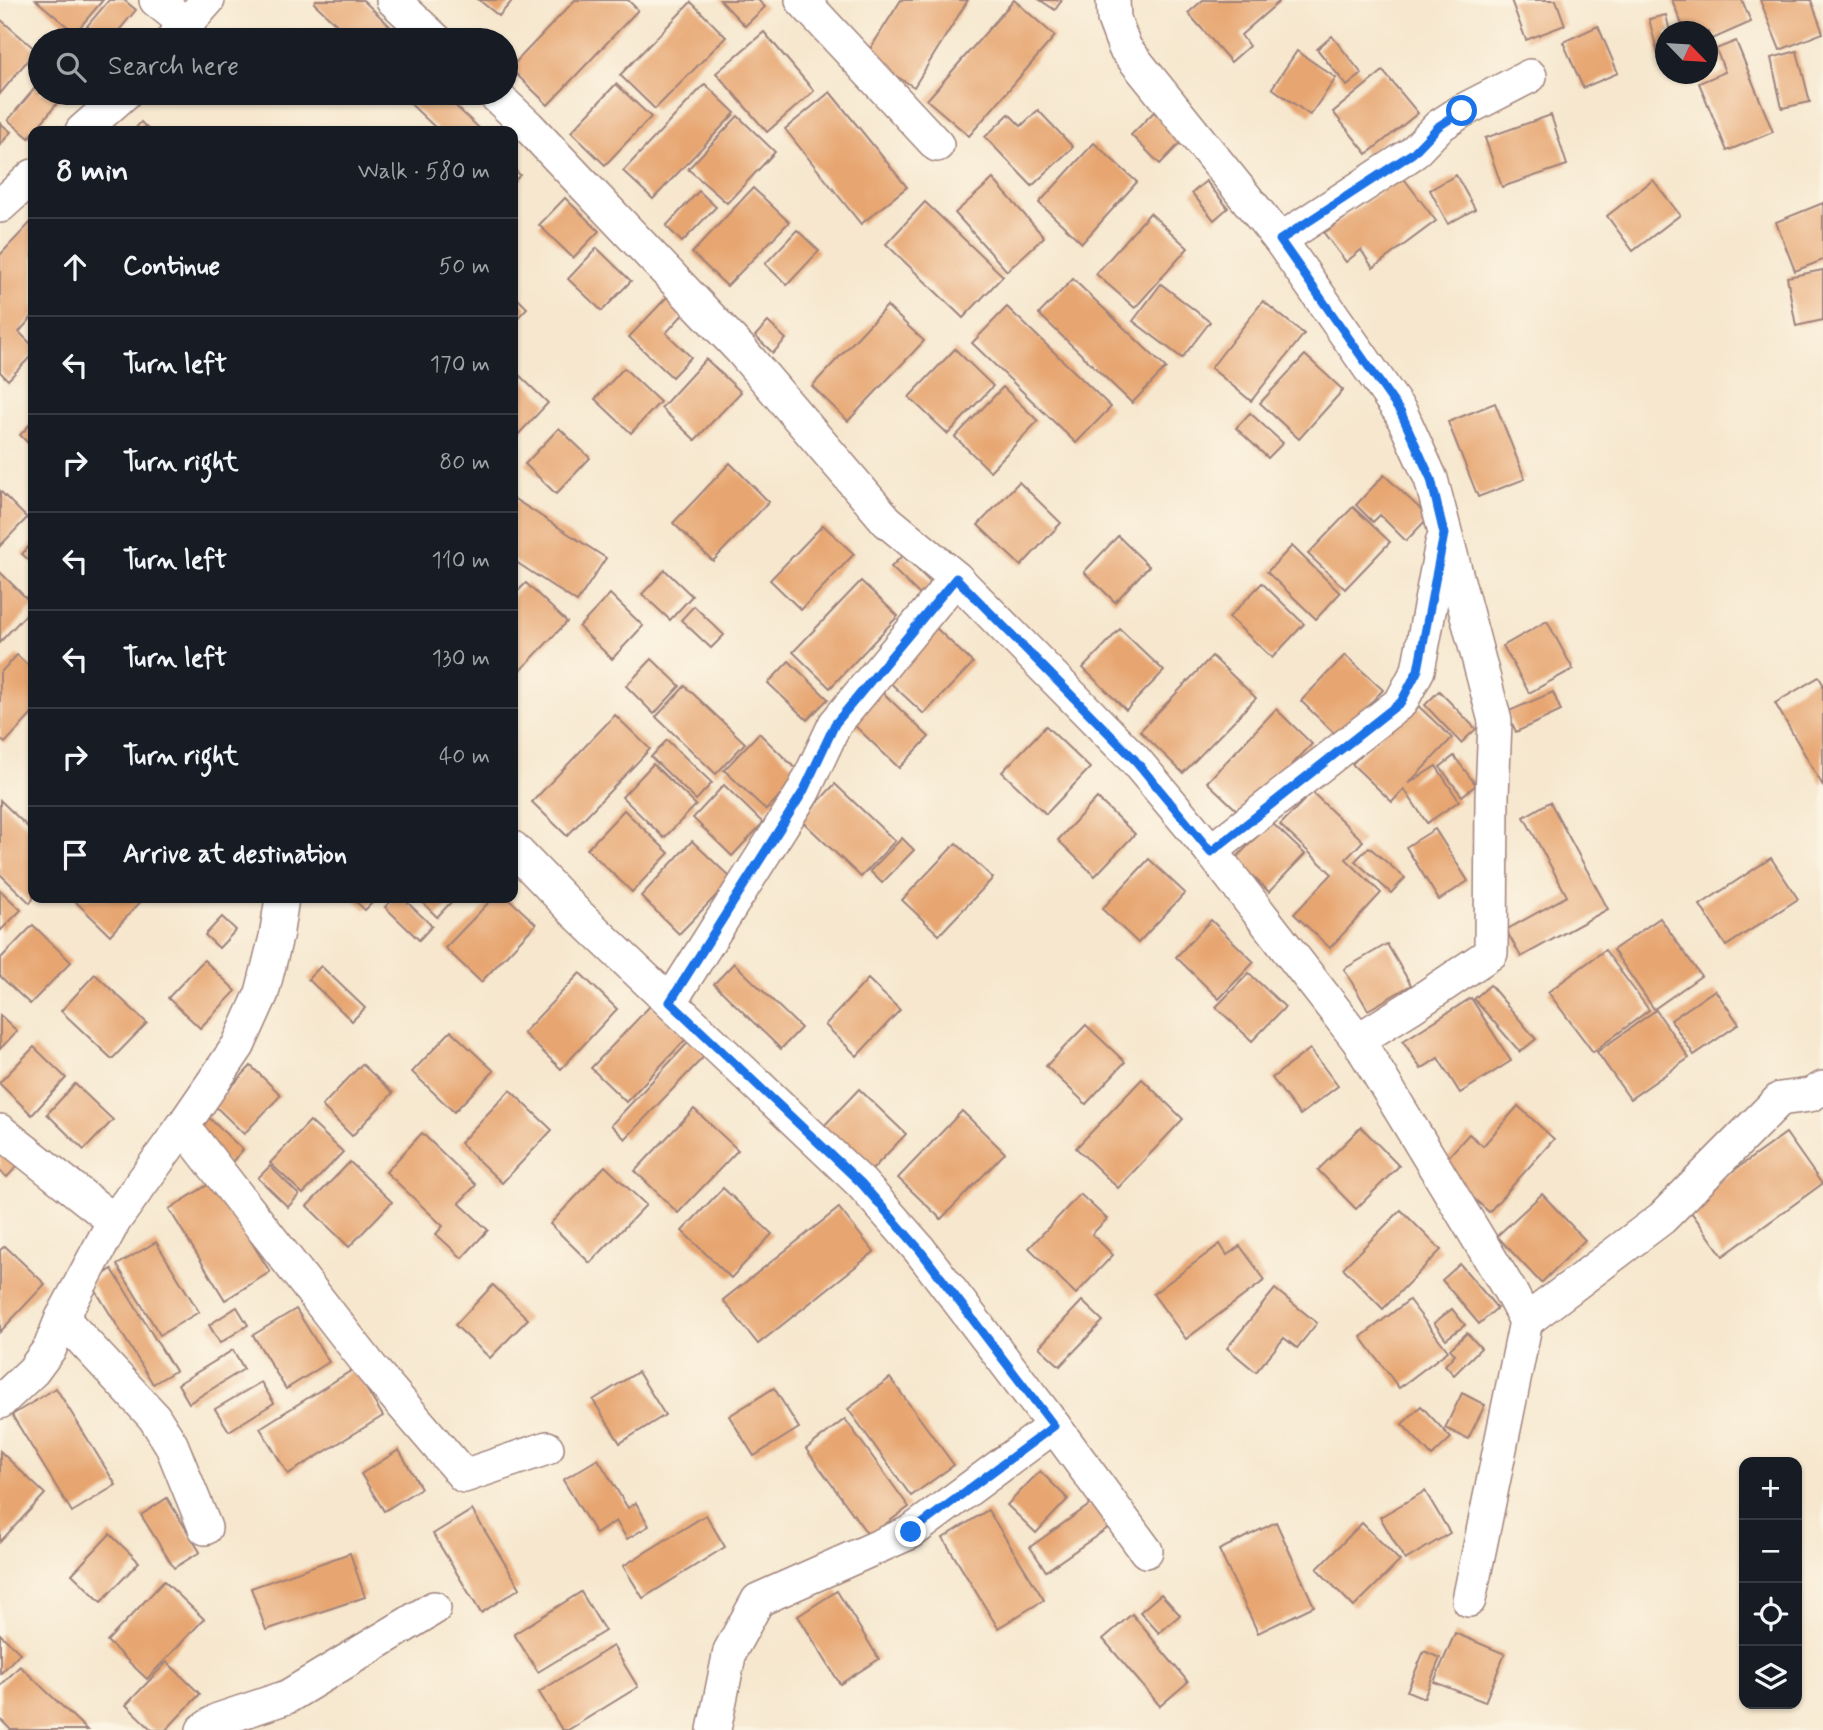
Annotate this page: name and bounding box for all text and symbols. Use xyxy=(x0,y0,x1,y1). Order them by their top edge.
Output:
north arrow xyxy=(1655,21,1718,84)
search box xyxy=(28,28,518,105)
icon: search xyxy=(52,48,90,86)
text: Search here xyxy=(108,50,239,84)
route start xyxy=(1446,95,1477,126)
text: 8 min xyxy=(56,152,129,191)
text: Walk · 580 m xyxy=(358,157,490,187)
icon: ahead xyxy=(56,248,94,286)
text: Continue xyxy=(123,250,220,284)
text: 50 m xyxy=(439,252,490,282)
icon: left xyxy=(56,346,94,384)
text: Turn left xyxy=(123,348,227,382)
text: 170 m xyxy=(430,350,490,380)
icon: right xyxy=(56,444,94,482)
text: Turn right xyxy=(123,446,239,480)
text: 80 m xyxy=(439,448,490,478)
icon: left xyxy=(56,542,94,580)
text: Turn left xyxy=(123,544,227,578)
text: 110 m xyxy=(431,546,490,576)
icon: left xyxy=(56,640,94,678)
text: Turn left xyxy=(123,642,227,676)
text: 130 m xyxy=(432,644,490,674)
icon: right xyxy=(56,738,94,776)
text: Turn right xyxy=(123,740,239,774)
text: 40 m xyxy=(439,742,490,772)
icon: arrive xyxy=(56,836,94,874)
text: Arrive at destination xyxy=(123,838,347,872)
map controls xyxy=(1739,1457,1802,1709)
button: + xyxy=(1739,1457,1802,1520)
route end xyxy=(895,1516,926,1547)
button: − xyxy=(1739,1520,1802,1583)
button: locate xyxy=(1739,1583,1802,1646)
button: layers xyxy=(1739,1646,1802,1709)

